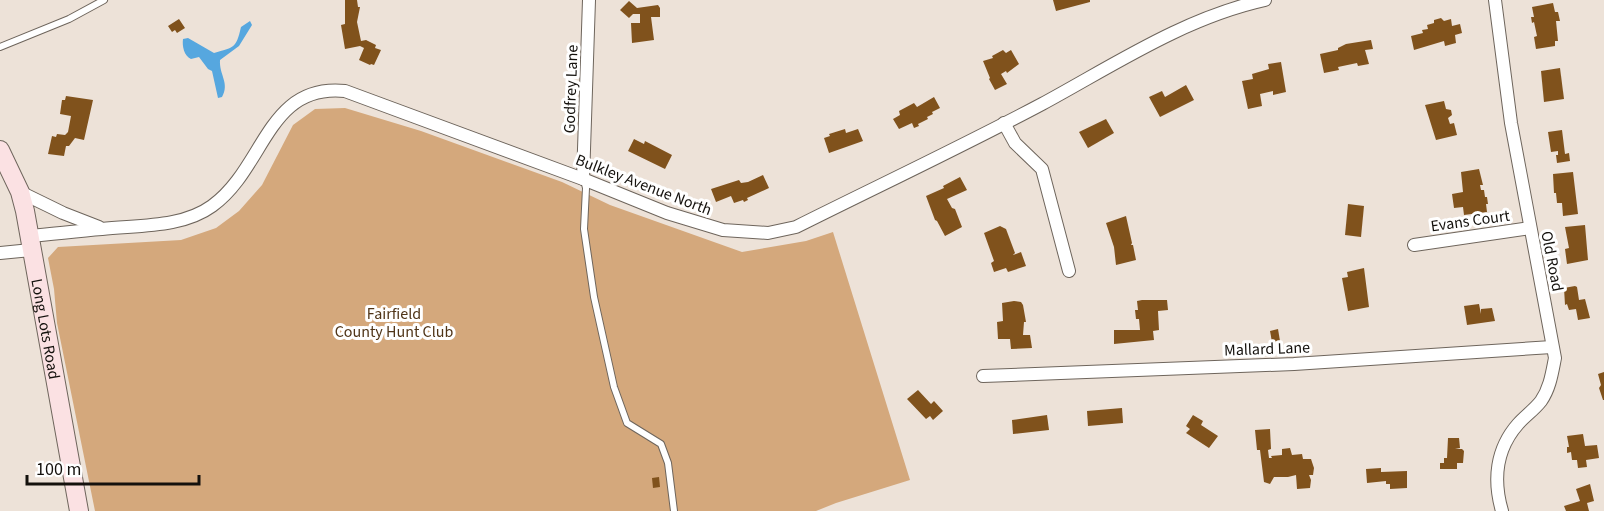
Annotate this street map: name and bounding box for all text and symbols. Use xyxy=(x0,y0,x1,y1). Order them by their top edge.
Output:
street label: Godfrey Lane xyxy=(558,44,584,134)
street label: Bulkley Avenue North xyxy=(572,149,715,221)
street label: Evans Court xyxy=(1429,204,1512,237)
street label: Old Road xyxy=(1535,229,1569,293)
street label: Long Lots Road xyxy=(25,277,65,381)
park label: Fairfield County Hunt Club xyxy=(335,303,453,343)
street label: Mallard Lane xyxy=(1224,337,1310,361)
scale bar xyxy=(27,448,200,486)
text: 100 m xyxy=(36,457,81,482)

